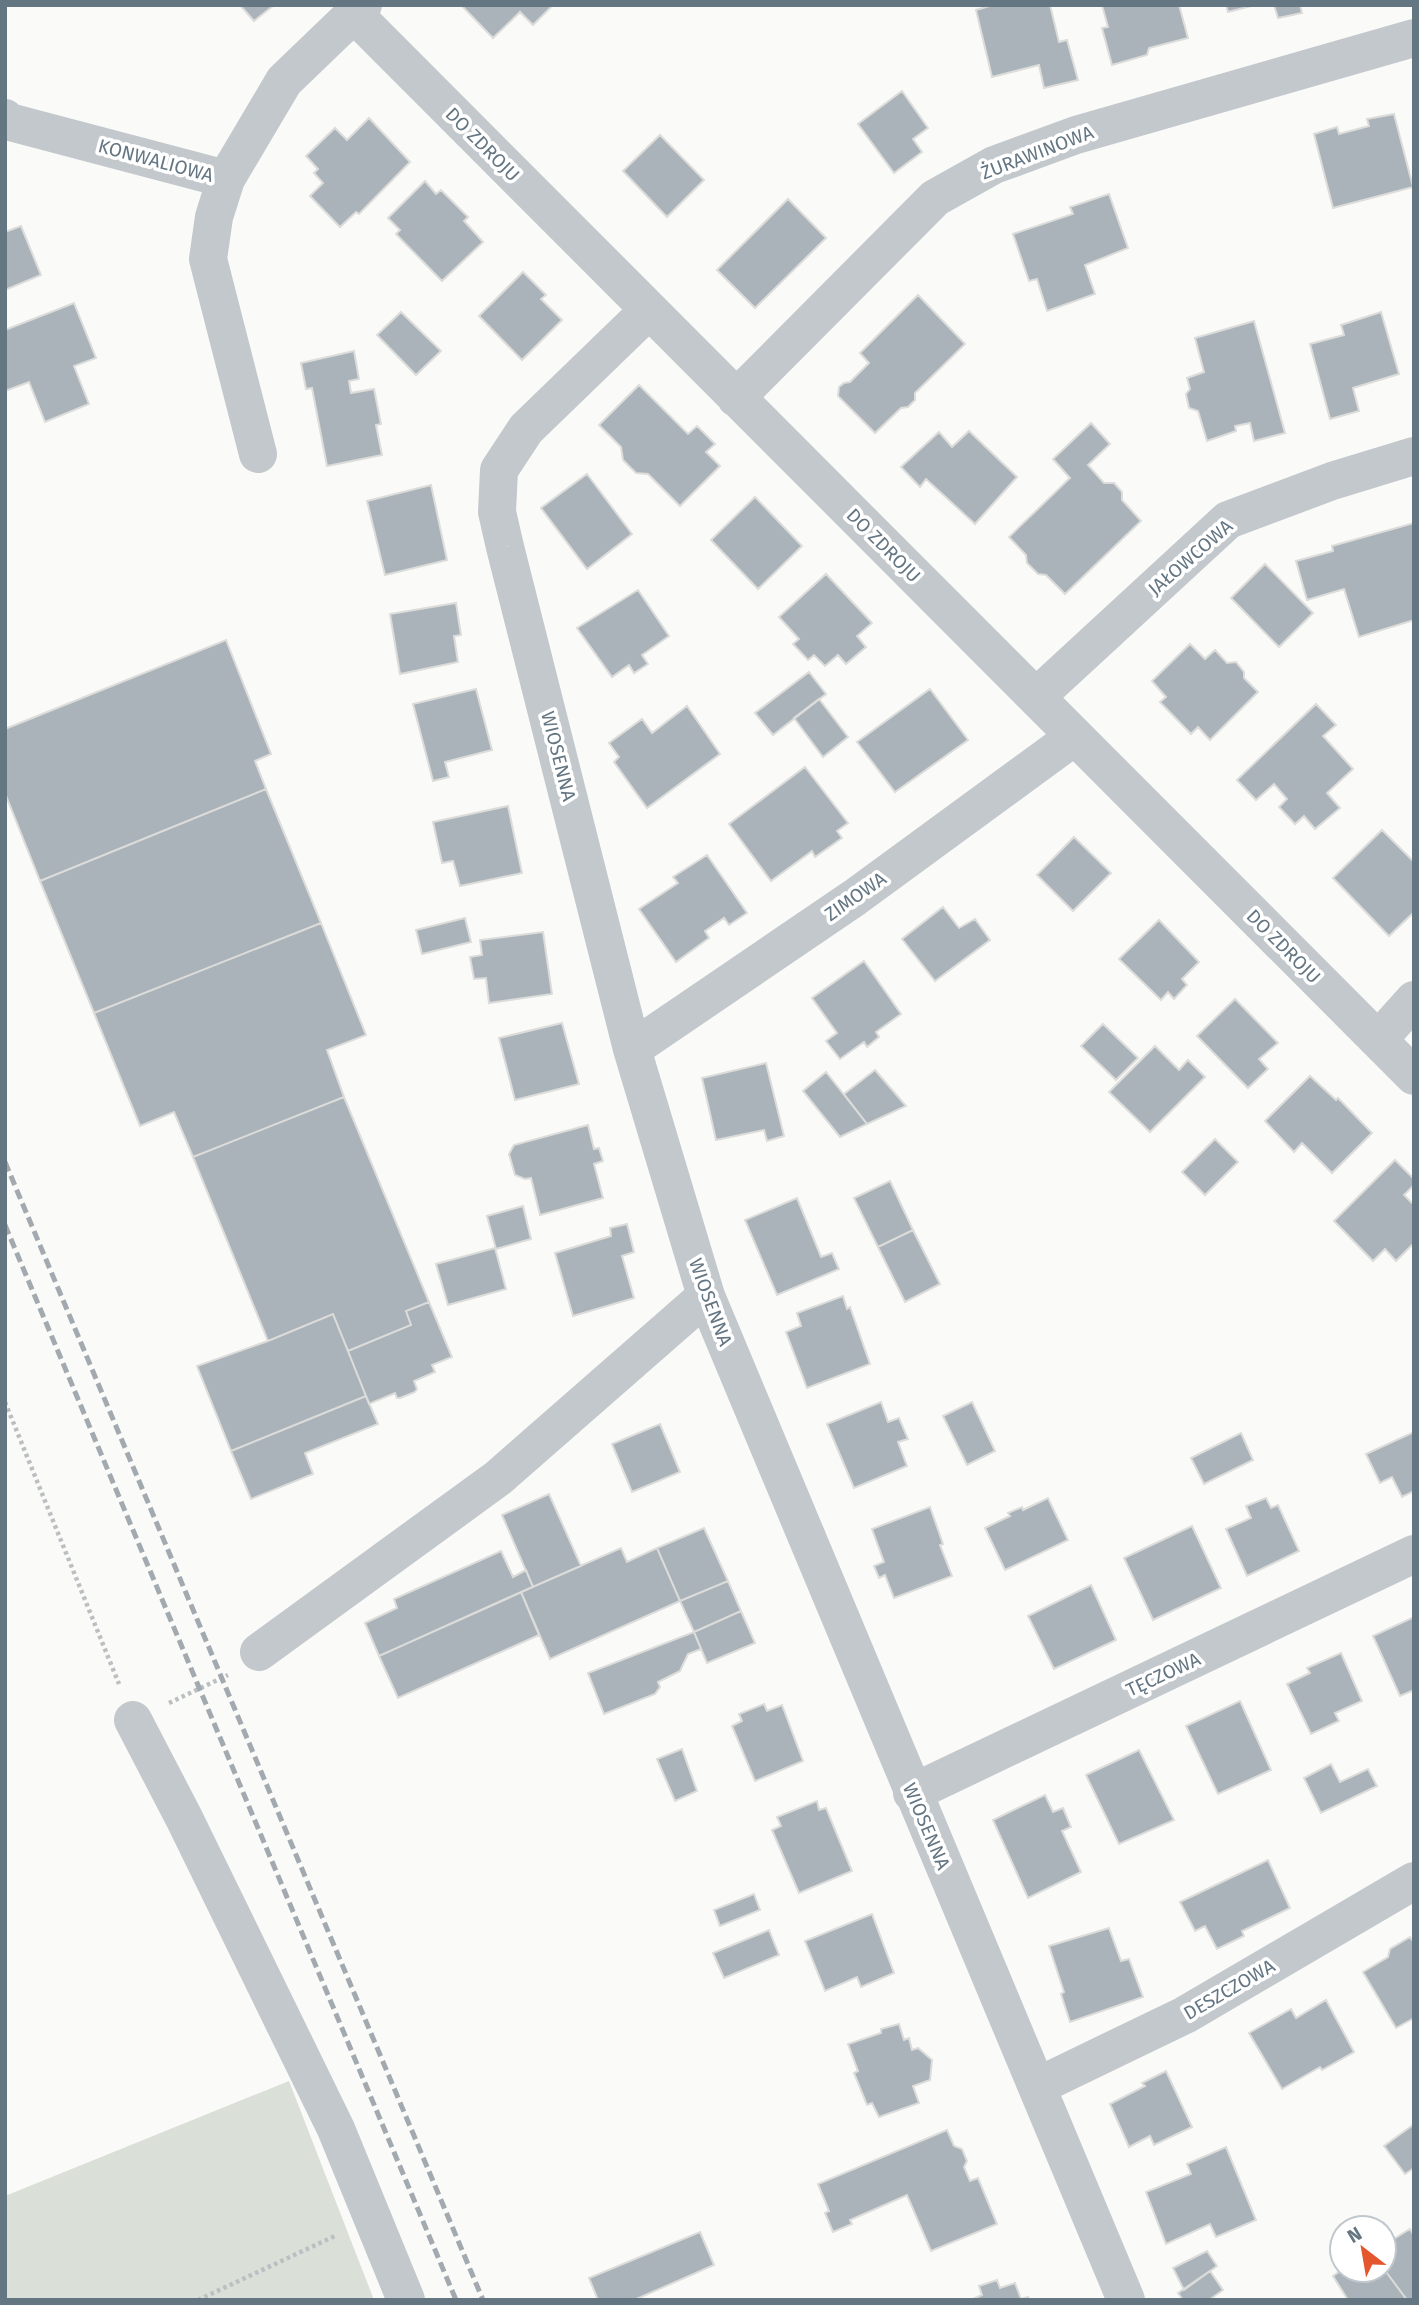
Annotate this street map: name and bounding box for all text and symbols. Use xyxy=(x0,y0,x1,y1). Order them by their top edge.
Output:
street label: DO ZDROJU xyxy=(441,103,524,186)
street label: ŻURAWINOWA xyxy=(978,120,1097,184)
street label: KONWALIOWA xyxy=(96,134,216,187)
street label: DO ZDROJU xyxy=(842,504,925,587)
street label: JAŁOWCOWA xyxy=(1143,514,1237,600)
street label: WIOSENNA xyxy=(536,709,581,804)
street label: ZIMOWA xyxy=(820,867,891,926)
street label: DO ZDROJU xyxy=(1242,905,1325,988)
street label: WIOSENNA xyxy=(684,1255,737,1349)
street label: TĘCZOWA xyxy=(1122,1647,1204,1702)
street label: WIOSENNA xyxy=(898,1779,955,1873)
street label: DESZCZOWA xyxy=(1180,1954,1279,2025)
north arrow xyxy=(1328,2214,1398,2284)
text: N xyxy=(1343,2222,1366,2248)

